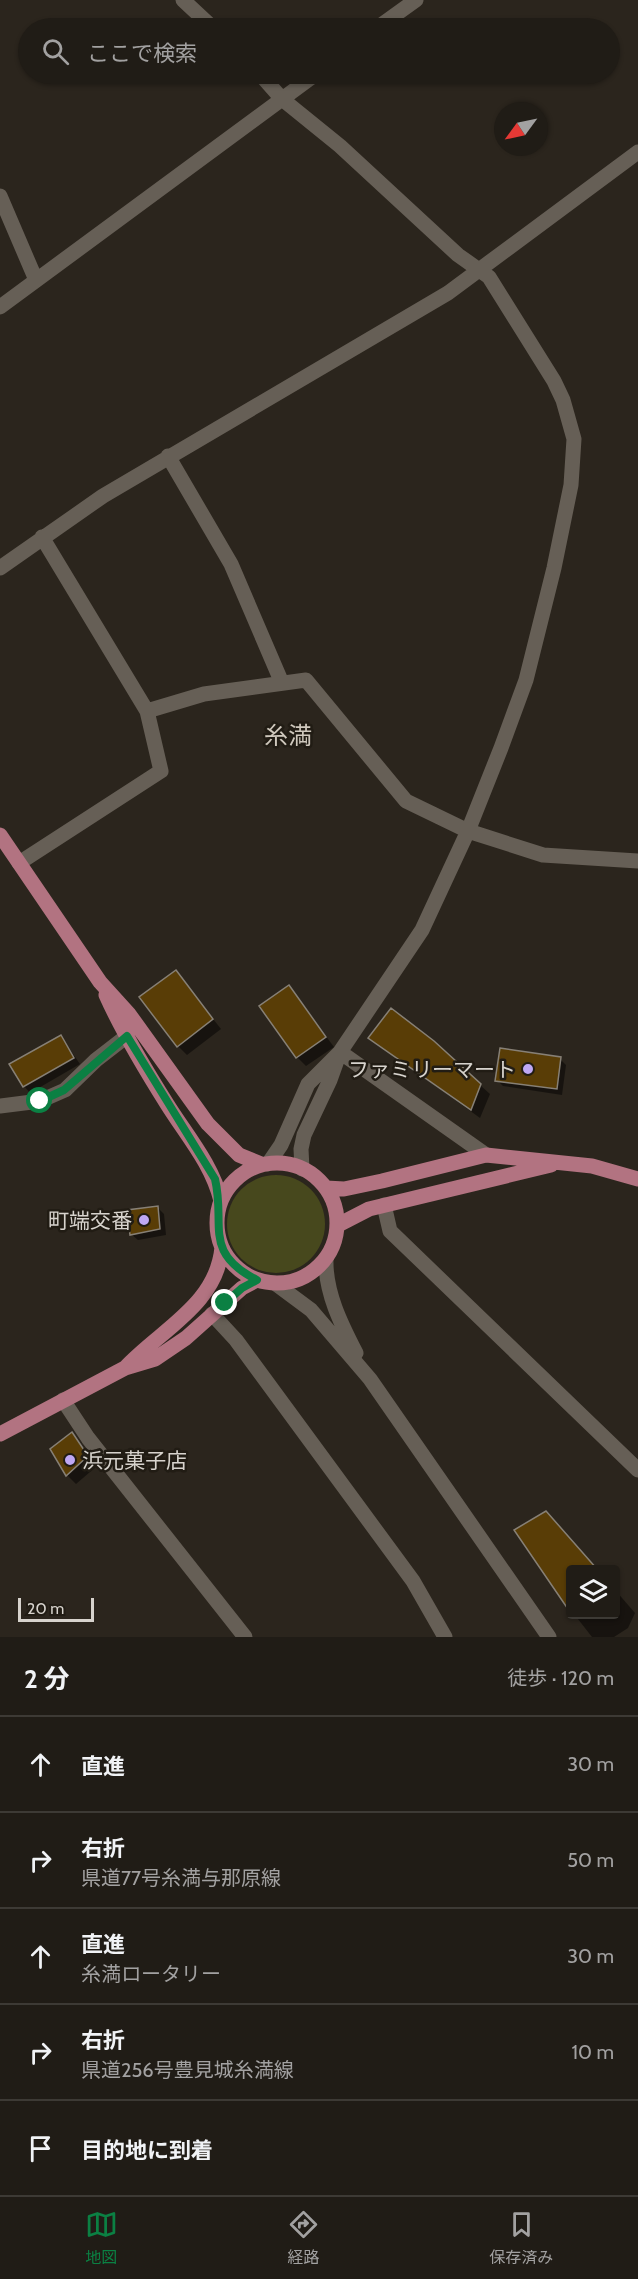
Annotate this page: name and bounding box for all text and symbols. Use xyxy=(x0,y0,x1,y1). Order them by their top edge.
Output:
search box xyxy=(18,18,620,84)
icon: search xyxy=(39,35,72,68)
text: ここで検索 xyxy=(87,40,197,67)
north arrow xyxy=(494,102,548,156)
district label: 糸満 xyxy=(264,721,312,750)
place label: ファミリーマート xyxy=(348,1057,516,1082)
marker: ファミリーマート xyxy=(521,1062,535,1076)
route start xyxy=(26,1087,52,1113)
place label: 町端交番 xyxy=(48,1208,132,1233)
marker: 町端交番 xyxy=(137,1213,151,1227)
route end xyxy=(211,1289,237,1315)
place label: 浜元菓子店 xyxy=(82,1448,187,1473)
marker: 浜元菓子店 xyxy=(63,1453,77,1467)
map controls xyxy=(566,1565,620,1619)
button: layers xyxy=(566,1565,620,1619)
scale bar xyxy=(18,1595,94,1622)
text: 20 m xyxy=(27,1599,64,1618)
text: 2 分 xyxy=(24,1663,70,1695)
text: 徒歩 · 120 m xyxy=(507,1666,614,1690)
icon: ahead xyxy=(24,1748,57,1781)
text: 30 m xyxy=(567,1752,614,1776)
text: 直進 xyxy=(81,1753,125,1780)
text: 右折 xyxy=(81,1835,125,1862)
icon: right xyxy=(24,1844,57,1877)
text: 50 m xyxy=(567,1848,614,1872)
text: 県道77号糸満与那原線 xyxy=(81,1866,281,1890)
text: 直進 xyxy=(81,1931,125,1958)
icon: ahead xyxy=(24,1940,57,1973)
text: 30 m xyxy=(567,1944,614,1968)
text: 糸満ロータリー xyxy=(81,1962,221,1986)
text: 右折 xyxy=(81,2027,125,2054)
icon: right xyxy=(24,2036,57,2069)
text: 10 m xyxy=(571,2040,614,2064)
text: 県道256号豊見城糸満線 xyxy=(81,2058,294,2082)
icon: arrive xyxy=(24,2132,57,2165)
text: 目的地に到着 xyxy=(81,2137,213,2164)
tab: 地図 xyxy=(85,2208,118,2268)
tab: 経路 xyxy=(287,2208,320,2268)
tab: 保存済み xyxy=(489,2208,553,2268)

